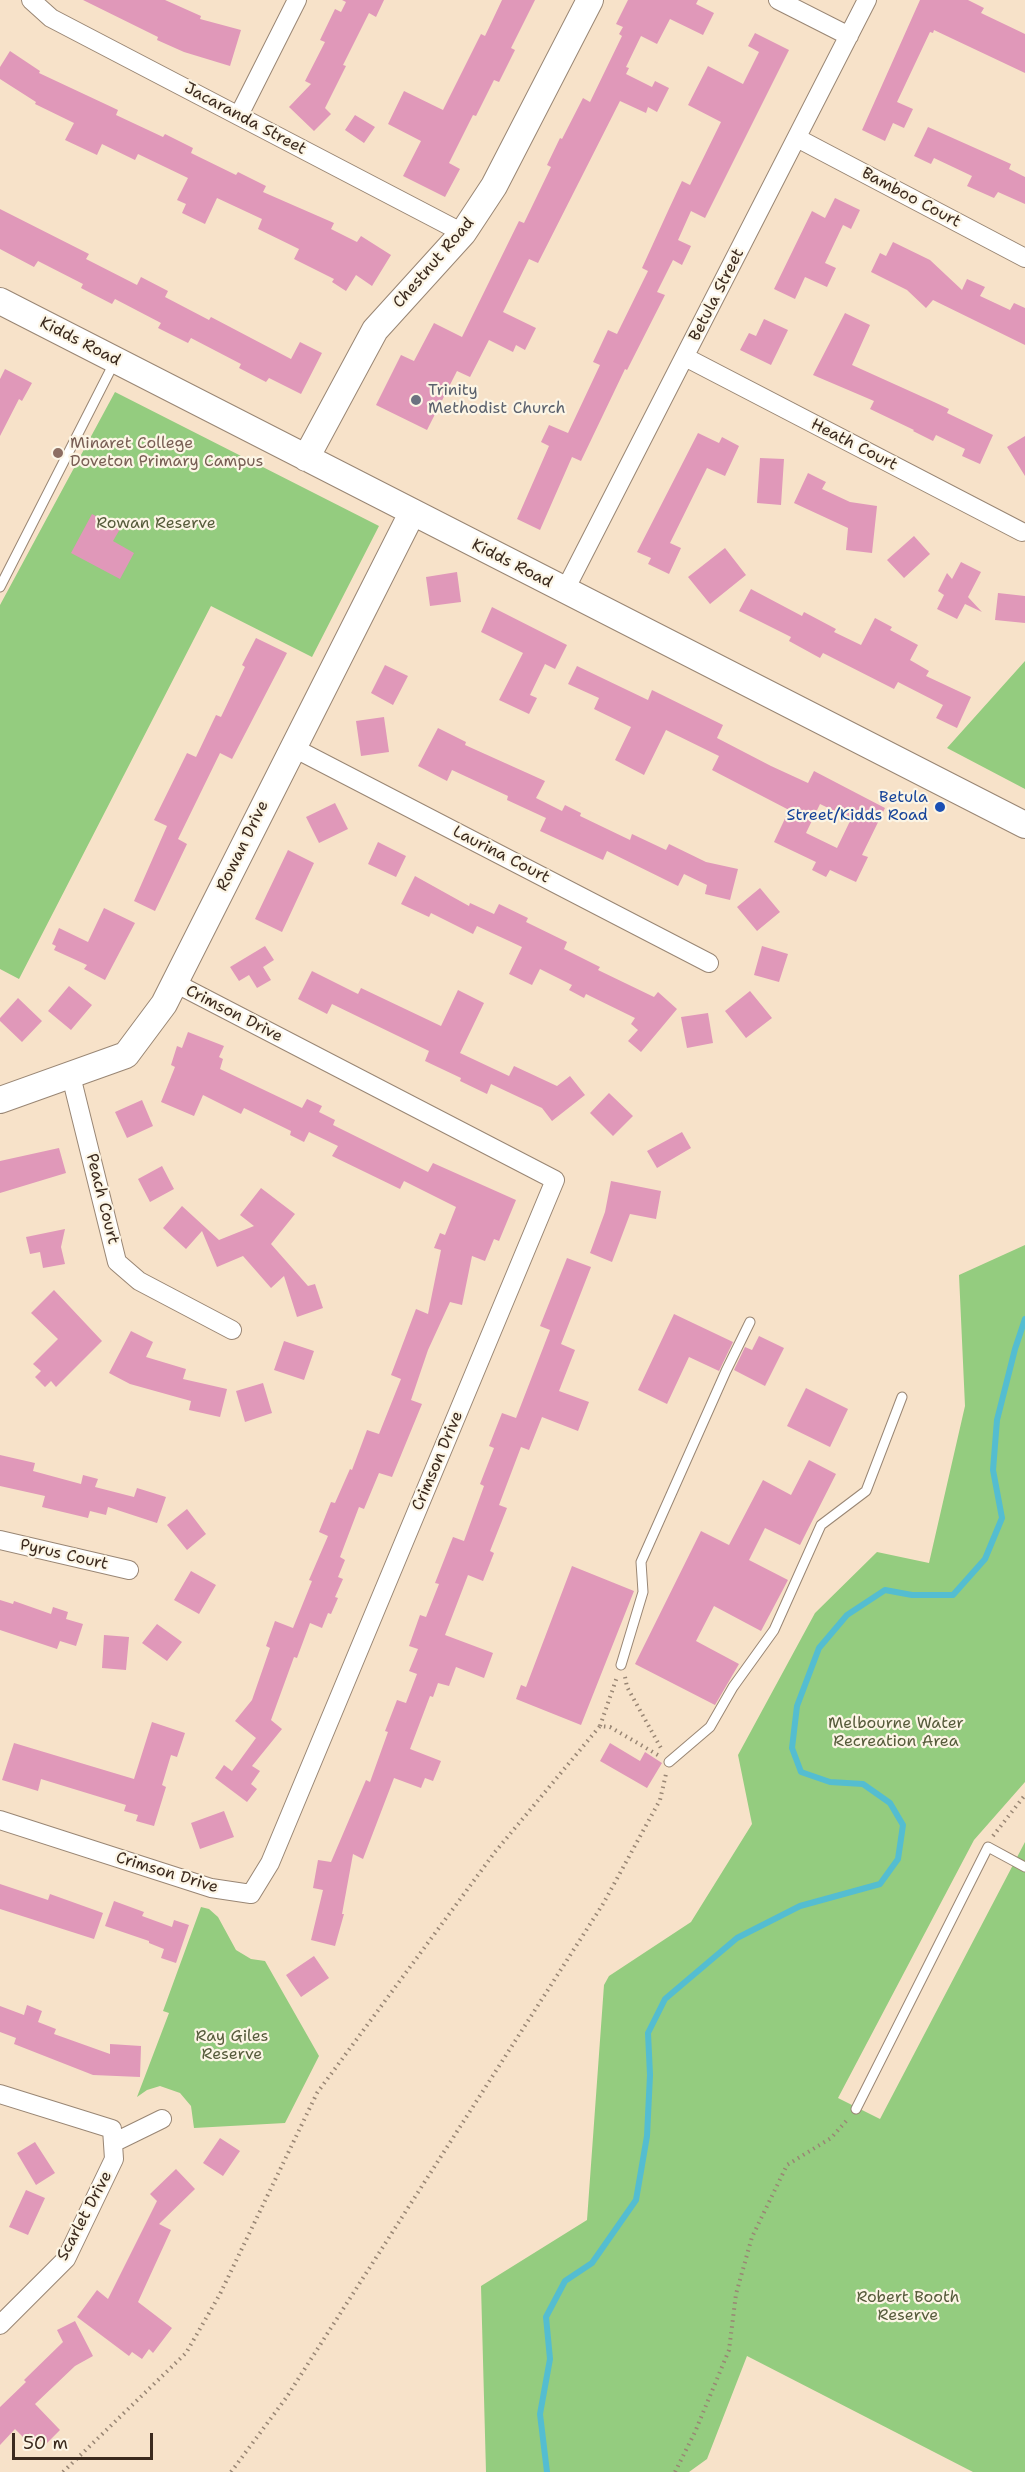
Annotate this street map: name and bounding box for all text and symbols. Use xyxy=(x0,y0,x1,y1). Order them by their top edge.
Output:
street label: Jacaranda Street xyxy=(181,79,309,159)
street label: Bamboo Court xyxy=(858,164,964,232)
street label: Chestnut Road xyxy=(389,214,479,312)
street label: Betula Street xyxy=(685,245,749,345)
street label: Kidds Road xyxy=(36,313,124,371)
place label: Trinity Methodist Church xyxy=(428,381,566,419)
marker: Trinity Methodist Church xyxy=(409,393,423,407)
street label: Heath Court xyxy=(807,415,901,475)
place label: Minaret College Doveton Primary Campus xyxy=(70,434,263,472)
marker: Minaret College Doveton Primary Campus xyxy=(51,446,65,460)
park label: Rowan Reserve xyxy=(96,514,216,534)
street label: Kidds Road xyxy=(468,535,556,593)
place label: Betula Street/Kidds Road xyxy=(787,788,928,826)
street label: Rowan Drive xyxy=(213,798,273,894)
marker: Betula Street/Kidds Road xyxy=(933,800,947,814)
street label: Laurina Court xyxy=(449,822,553,888)
street label: Crimson Drive xyxy=(182,981,286,1047)
street label: Peach Court xyxy=(81,1152,123,1246)
street label: Crimson Drive xyxy=(408,1408,468,1514)
street label: Pyrus Court xyxy=(18,1536,110,1574)
park label: Melbourne Water Recreation Area xyxy=(828,1714,964,1752)
street label: Crimson Drive xyxy=(113,1848,221,1898)
park label: Ray Giles Reserve xyxy=(195,2027,269,2065)
street label: Scarlet Drive xyxy=(53,2168,117,2264)
park label: Robert Booth Reserve xyxy=(856,2288,960,2326)
scale bar xyxy=(15,2421,156,2459)
text: 50 m xyxy=(23,2431,68,2455)

